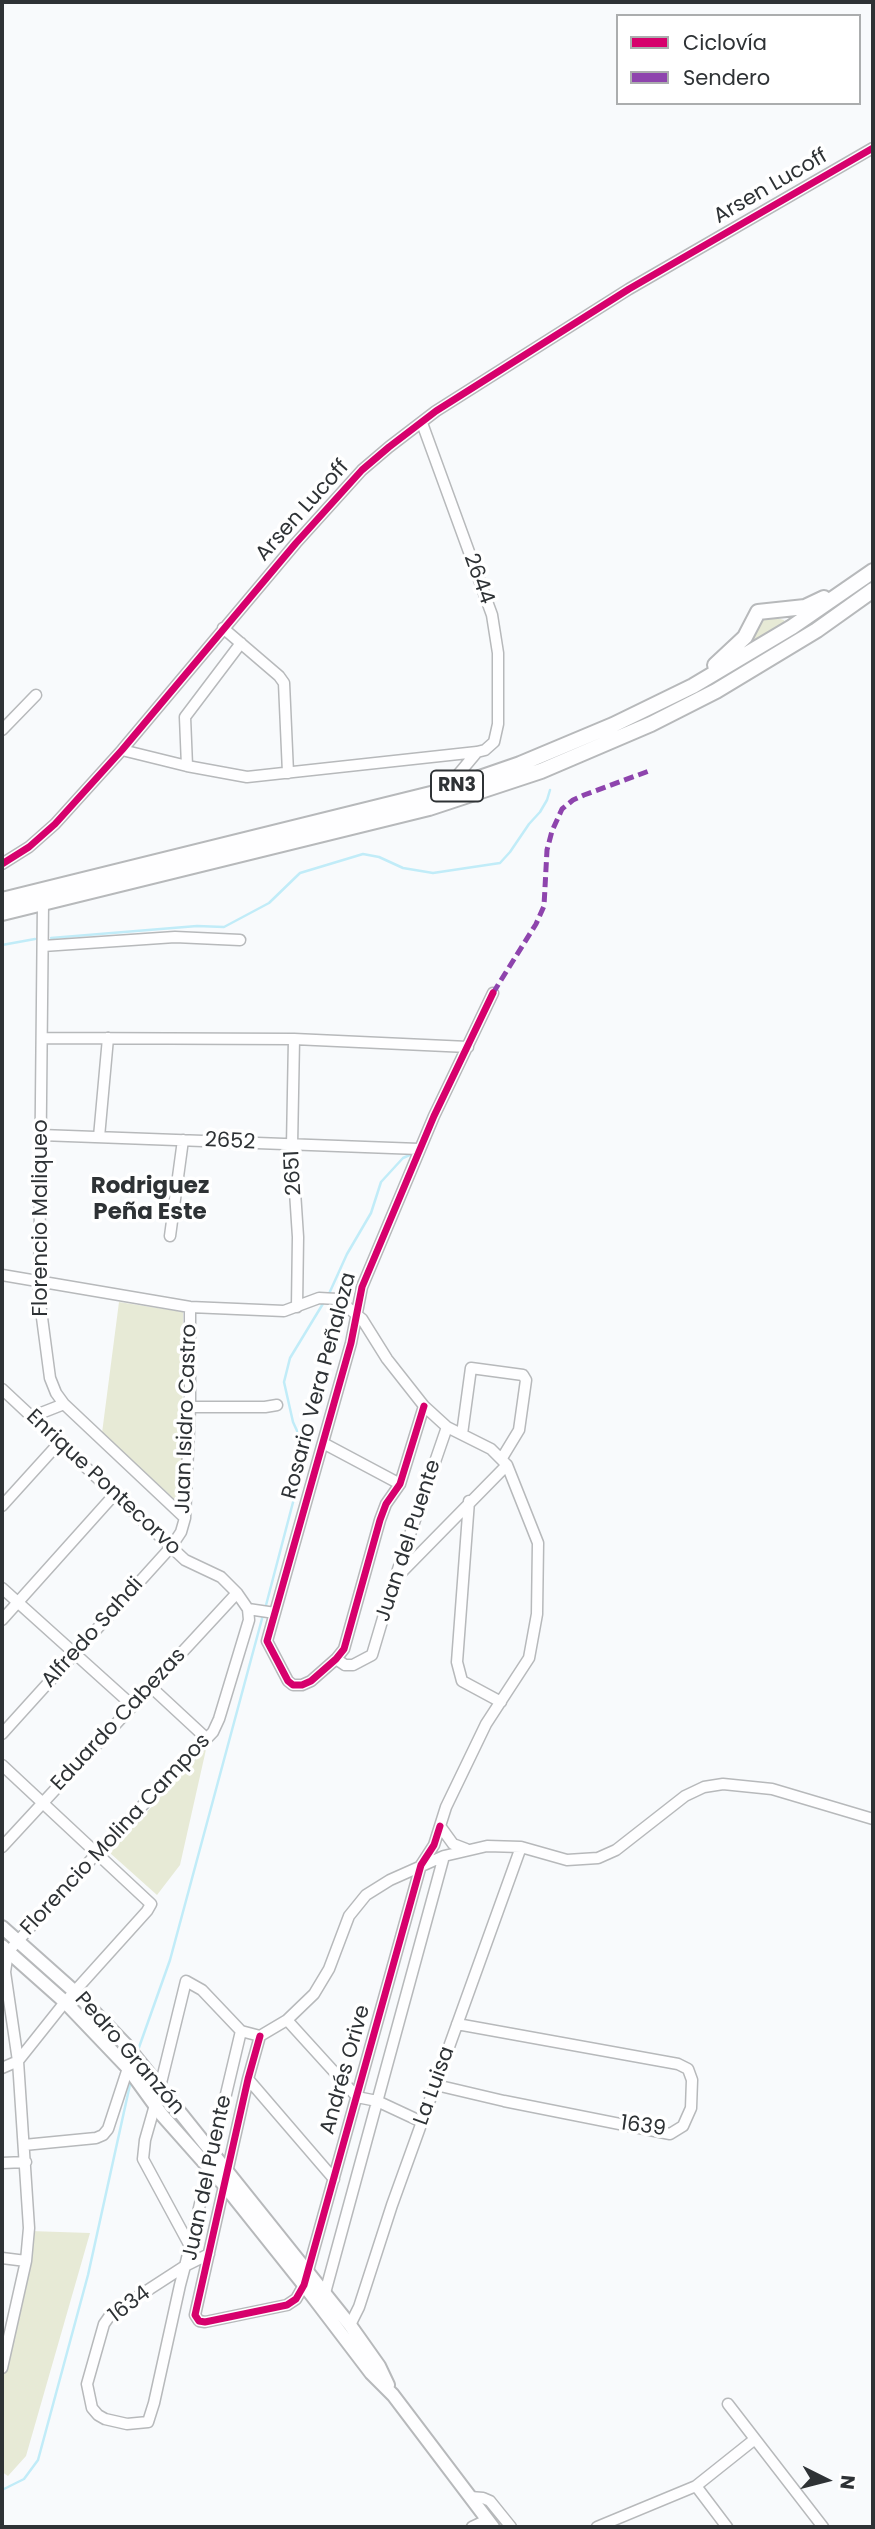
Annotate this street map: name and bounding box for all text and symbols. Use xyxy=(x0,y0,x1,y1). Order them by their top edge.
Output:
legend xyxy=(616,14,861,105)
text: Ciclovía xyxy=(683,28,767,57)
text: Sendero xyxy=(683,63,770,92)
street label: Arsen Lucoff xyxy=(709,144,833,230)
street label: Arsen Lucoff xyxy=(251,455,355,567)
street label: 2644 xyxy=(457,550,499,608)
road number: RN3 xyxy=(431,771,483,802)
street label: Florencio Maliqueo xyxy=(29,1119,55,1317)
street label: 2652 xyxy=(204,1128,256,1156)
street label: 2651 xyxy=(280,1150,308,1196)
district label: Rodriguez Peña Este xyxy=(91,1173,209,1227)
street label: Rosario Vera Peñaloza xyxy=(278,1270,362,1502)
street label: Juan Isidro Castro xyxy=(171,1323,203,1515)
street label: Enrique Pontecorvo xyxy=(20,1405,186,1561)
street label: Juan del Puente xyxy=(371,1457,447,1625)
street label: Alfredo Sahdi xyxy=(37,1573,149,1693)
street label: Eduardo Cabezas xyxy=(46,1643,192,1797)
street label: Florencio Molina Campos xyxy=(16,1729,216,1941)
street label: Pedro Granzón xyxy=(69,1987,189,2121)
street label: Andrés Orive xyxy=(315,2002,377,2138)
street label: La Luisa xyxy=(409,2043,461,2129)
street label: Juan del Puente xyxy=(178,2093,238,2263)
street label: 1639 xyxy=(619,2111,667,2143)
street label: 1634 xyxy=(104,2281,156,2329)
north arrow xyxy=(791,2445,861,2515)
text: N xyxy=(833,2474,862,2491)

